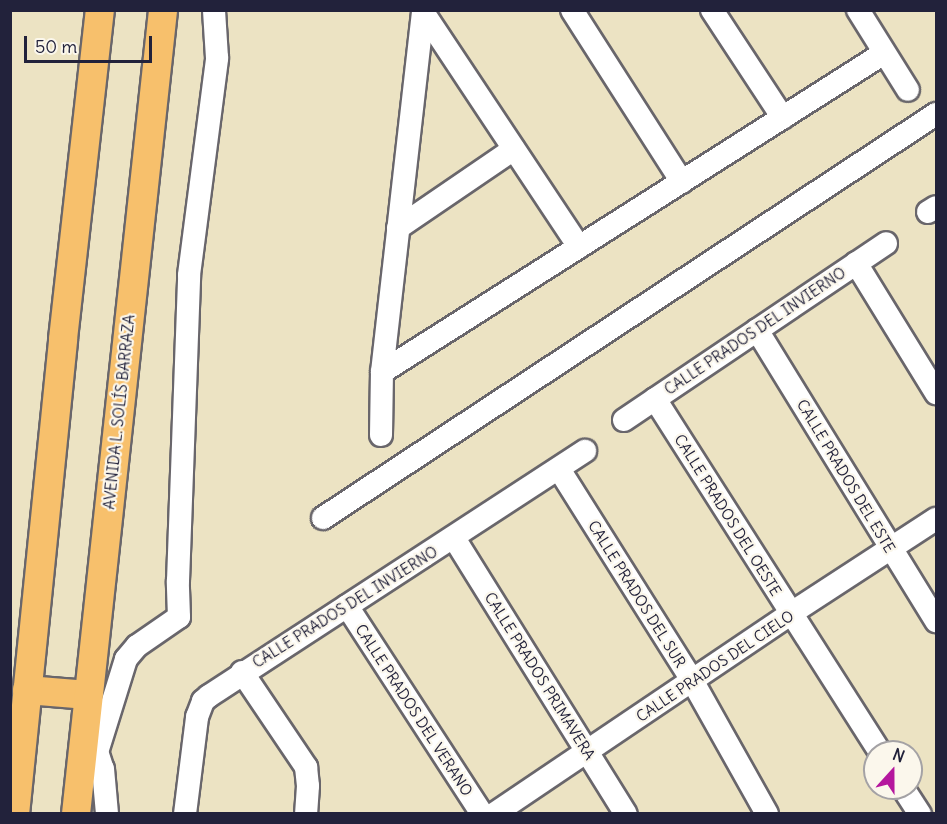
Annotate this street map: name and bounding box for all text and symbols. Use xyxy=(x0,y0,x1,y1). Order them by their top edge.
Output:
scale bar xyxy=(27,24,154,62)
text: 50 m xyxy=(35,35,77,58)
street label: CALLE PRADOS DEL INVIERNO xyxy=(661,263,849,399)
street label: AVENIDA L. SOLÍS BARRAZA xyxy=(100,314,138,510)
street label: CALLE PRADOS DEL ESTE xyxy=(793,396,899,556)
street label: CALLE PRADOS DEL OESTE xyxy=(671,431,785,599)
street label: CALLE PRADOS DEL SUR xyxy=(584,517,690,671)
street label: CALLE PRADOS DEL INVIERNO xyxy=(249,542,441,672)
street label: CALLE PRADOS PRIMAVERA xyxy=(481,589,599,763)
street label: CALLE PRADOS DEL CIELO xyxy=(633,606,797,726)
street label: CALLE PRADOS DEL VERANO xyxy=(352,621,476,799)
north arrow xyxy=(863,740,923,800)
text: N xyxy=(890,744,907,766)

